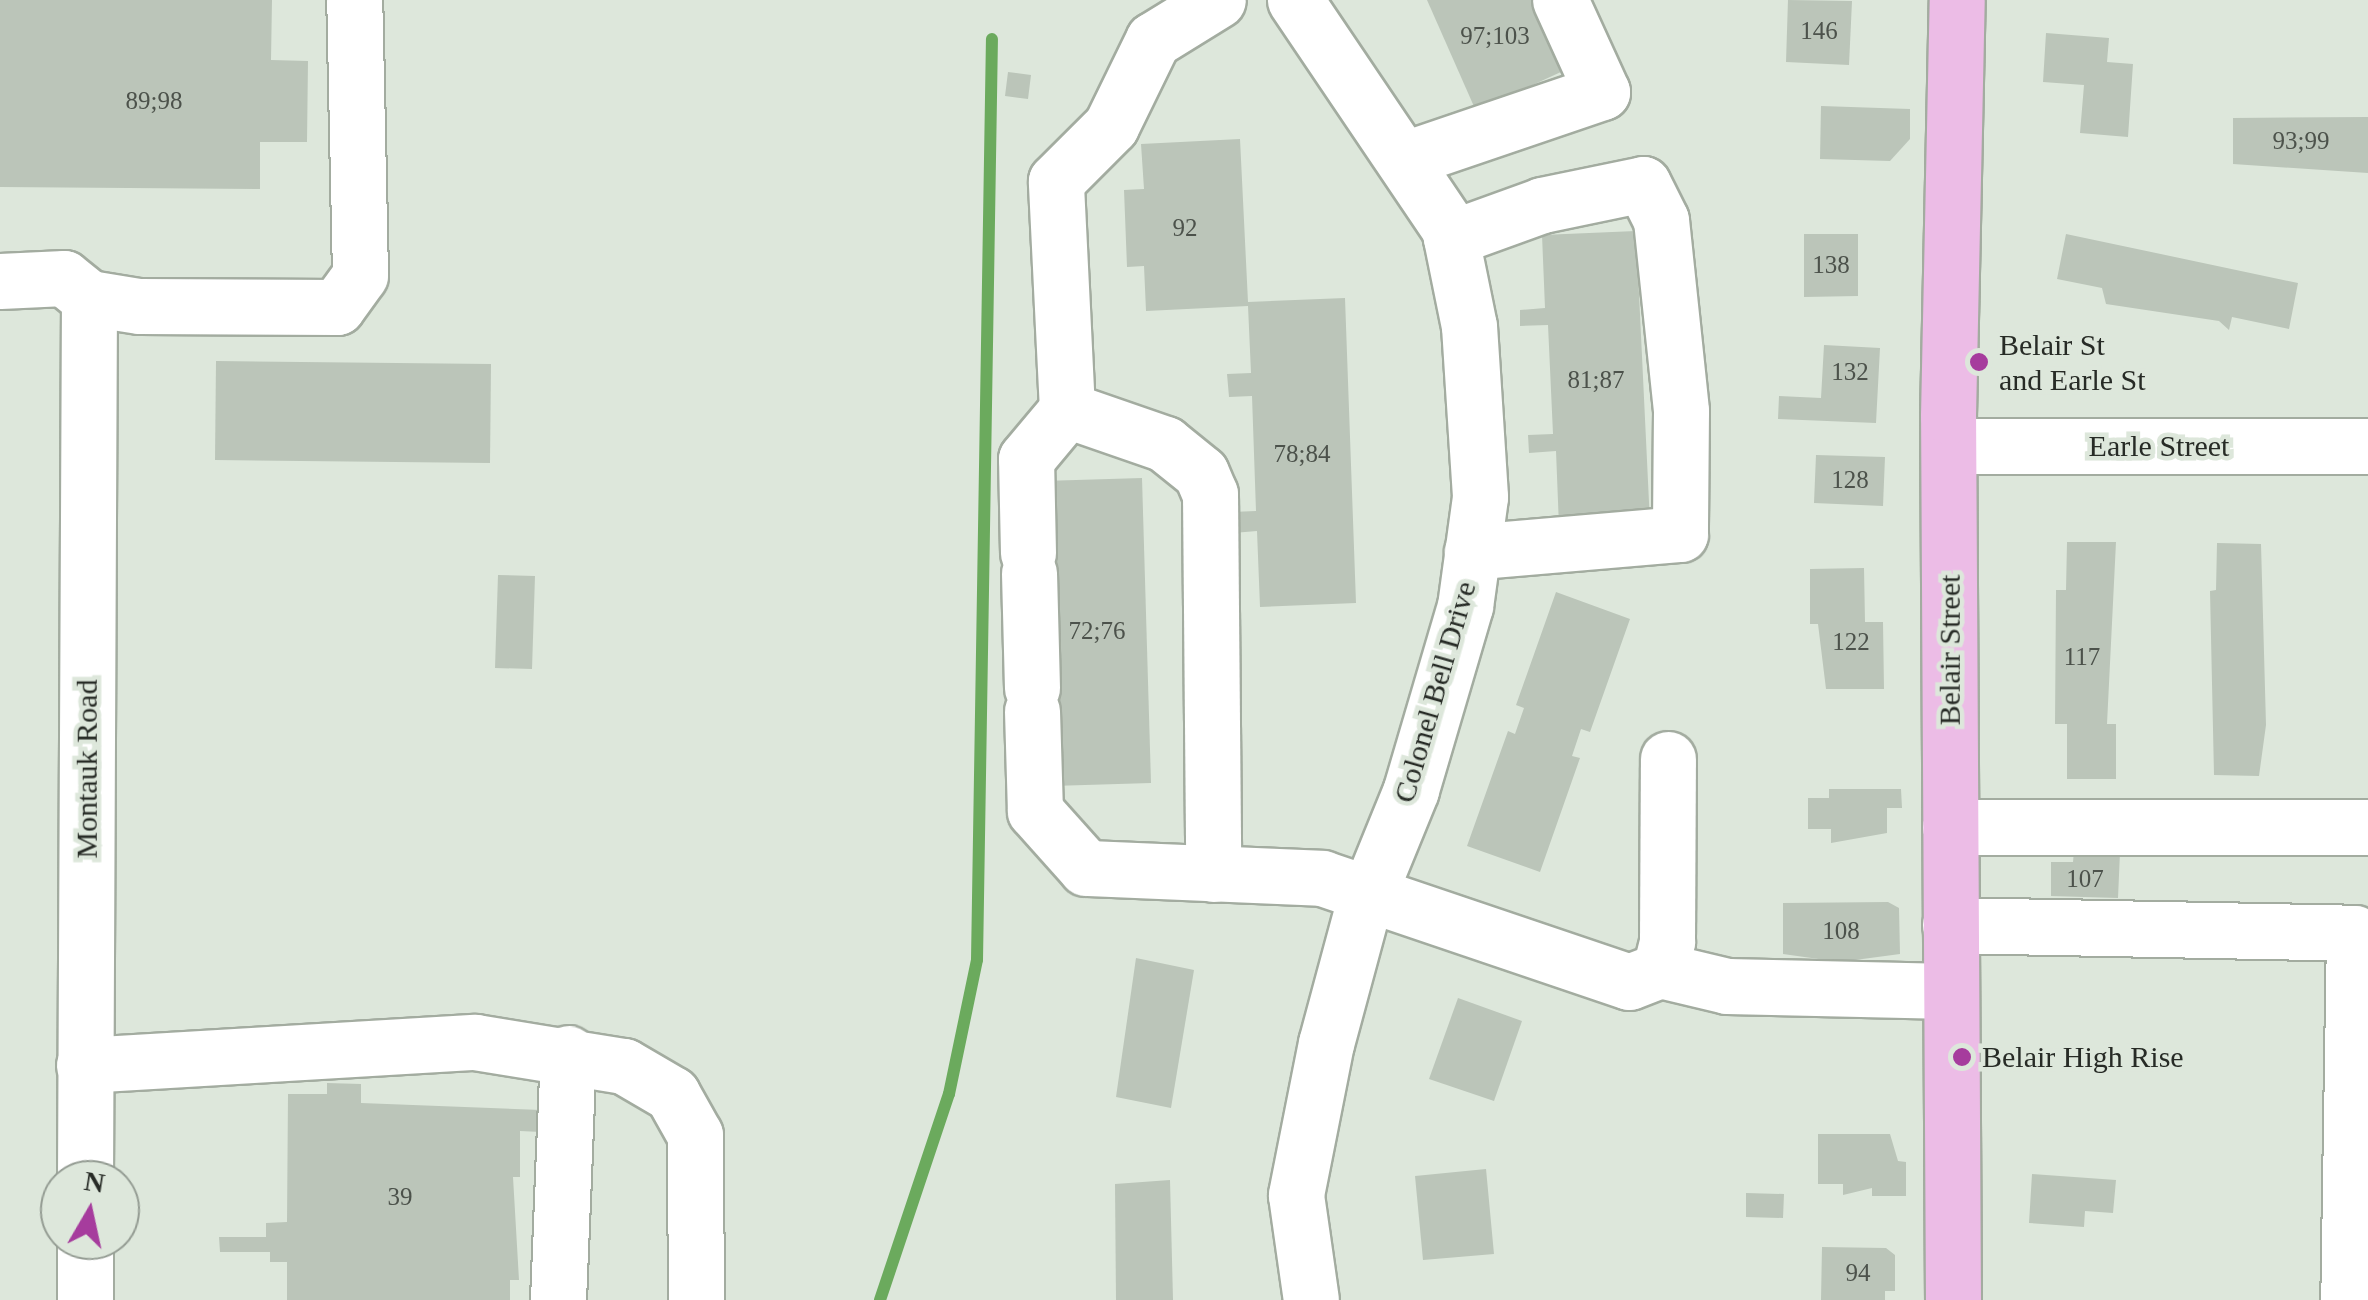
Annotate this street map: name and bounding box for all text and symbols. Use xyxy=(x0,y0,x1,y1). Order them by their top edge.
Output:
house number: 146 xyxy=(1800,16,1838,46)
house number: 97;103 xyxy=(1460,21,1530,51)
house number: 89;98 xyxy=(126,86,182,116)
house number: 93;99 xyxy=(2273,126,2329,156)
house number: 92 xyxy=(1172,213,1198,243)
house number: 138 xyxy=(1812,250,1850,280)
place label: Belair St and Earle St xyxy=(1999,327,2146,398)
marker: Belair St and Earle St xyxy=(1968,351,1990,373)
house number: 132 xyxy=(1831,357,1869,387)
house number: 81;87 xyxy=(1568,365,1624,395)
street label: Earle Street xyxy=(2089,428,2229,464)
house number: 78;84 xyxy=(1274,439,1330,469)
house number: 128 xyxy=(1831,465,1869,495)
street label: Belair Street xyxy=(1932,575,1968,725)
street label: Colonel Bell Drive xyxy=(1386,577,1484,807)
house number: 72;76 xyxy=(1069,616,1125,646)
house number: 122 xyxy=(1832,627,1870,657)
house number: 117 xyxy=(2064,642,2100,672)
street label: Montauk Road xyxy=(69,679,105,859)
house number: 107 xyxy=(2066,864,2104,894)
house number: 108 xyxy=(1822,916,1860,946)
place label: Belair High Rise xyxy=(1982,1039,2184,1075)
marker: Belair High Rise xyxy=(1951,1046,1973,1068)
north arrow xyxy=(40,1160,140,1260)
text: N xyxy=(82,1165,107,1199)
house number: 39 xyxy=(388,1182,412,1212)
house number: 94 xyxy=(1846,1258,1870,1288)

